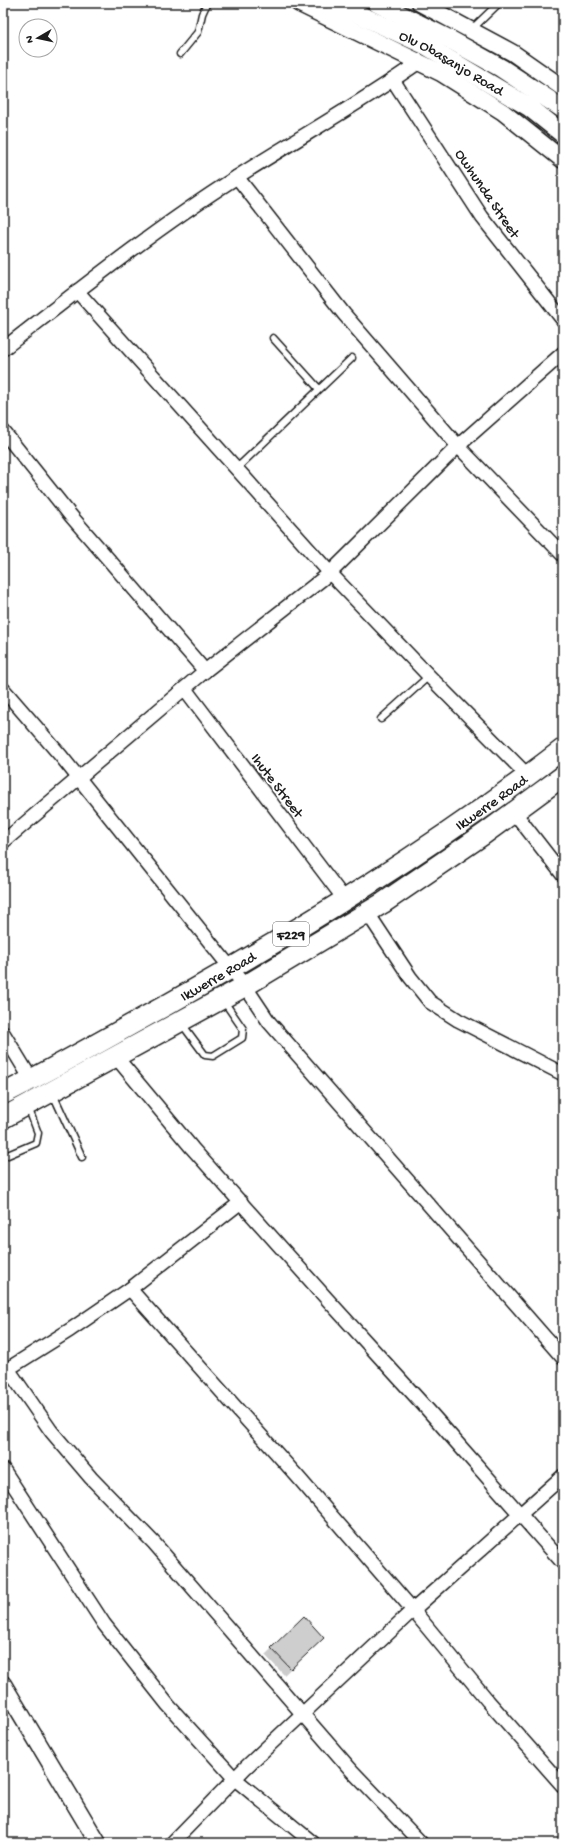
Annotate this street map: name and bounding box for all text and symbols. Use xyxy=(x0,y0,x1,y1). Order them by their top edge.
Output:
north arrow xyxy=(18,18,58,58)
street label: Olu Obasanjo Road xyxy=(396,27,507,101)
text: N xyxy=(24,35,37,44)
street label: Owhunda Street xyxy=(450,146,524,244)
street label: Ihute Street xyxy=(246,750,308,824)
street label: Ikwerre Road xyxy=(452,771,533,836)
road number: F229 xyxy=(273,922,309,946)
street label: Ikwerre Road xyxy=(178,948,261,1006)

